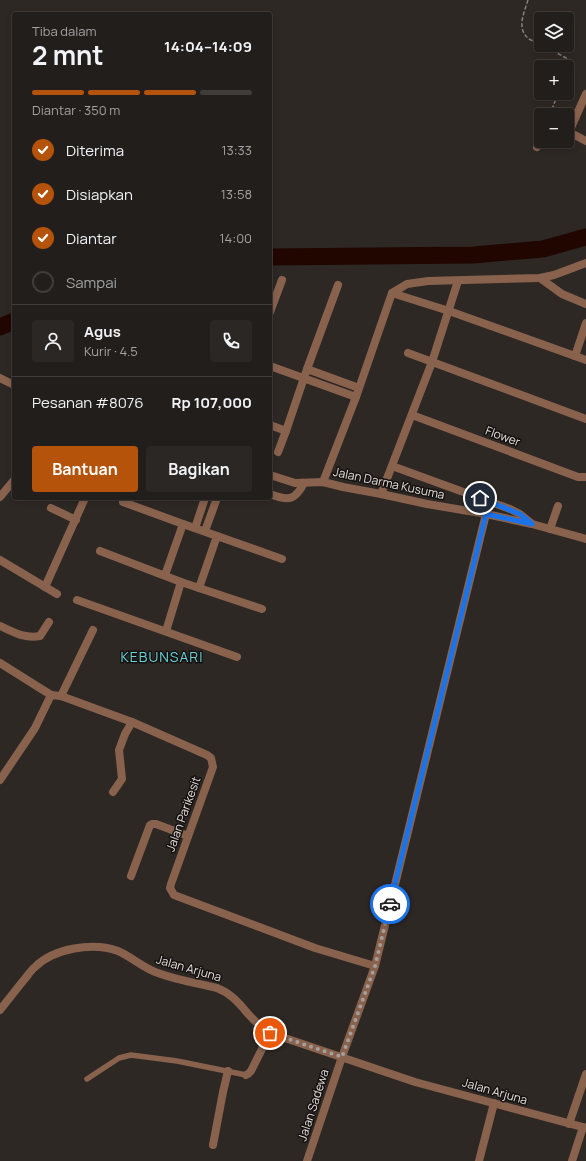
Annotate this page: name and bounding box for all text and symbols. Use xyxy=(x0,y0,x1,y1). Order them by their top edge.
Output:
map controls xyxy=(534,12,574,148)
button: layers xyxy=(534,12,574,52)
text: Tiba dalam xyxy=(32,22,97,40)
text: 14:04–14:09 xyxy=(164,36,252,57)
text: 2 mnt xyxy=(32,37,104,73)
button: + xyxy=(534,60,574,100)
text: Diantar · 350 m xyxy=(32,101,120,119)
button: − xyxy=(534,108,574,148)
icon: check xyxy=(32,139,54,161)
text: Diterima xyxy=(66,140,124,161)
text: 13:33 xyxy=(221,141,252,159)
icon: check xyxy=(32,183,54,205)
text: Disiapkan xyxy=(66,184,133,205)
text: 13:58 xyxy=(221,185,252,203)
icon: check xyxy=(32,227,54,249)
text: Diantar xyxy=(66,228,117,249)
text: 14:00 xyxy=(220,229,252,247)
text: Sampai xyxy=(66,272,117,293)
button: person xyxy=(32,320,74,362)
button: phone xyxy=(210,320,252,362)
text: Agus xyxy=(84,321,121,342)
text: Kurir · 4.5 xyxy=(84,342,138,360)
text: Pesanan #8076 xyxy=(32,392,144,413)
text: Rp 107,000 xyxy=(172,392,252,413)
street label: Flower xyxy=(483,422,523,450)
button: Bantuan xyxy=(32,446,138,492)
button: Bagikan xyxy=(146,446,252,492)
street label: Jalan Darma Kusuma xyxy=(332,463,446,503)
pin xyxy=(463,481,497,515)
icon: home xyxy=(469,487,491,509)
district label: KEBUNSARI xyxy=(121,647,203,666)
street label: Jalan Parikesit xyxy=(162,774,205,854)
courier xyxy=(370,884,410,924)
icon: car xyxy=(379,893,401,915)
street label: Jalan Arjuna xyxy=(154,951,224,985)
pin xyxy=(253,1016,287,1050)
icon: bag xyxy=(259,1022,281,1044)
street label: Jalan Sadewa xyxy=(293,1067,333,1143)
street label: Jalan Arjuna xyxy=(460,1074,530,1108)

